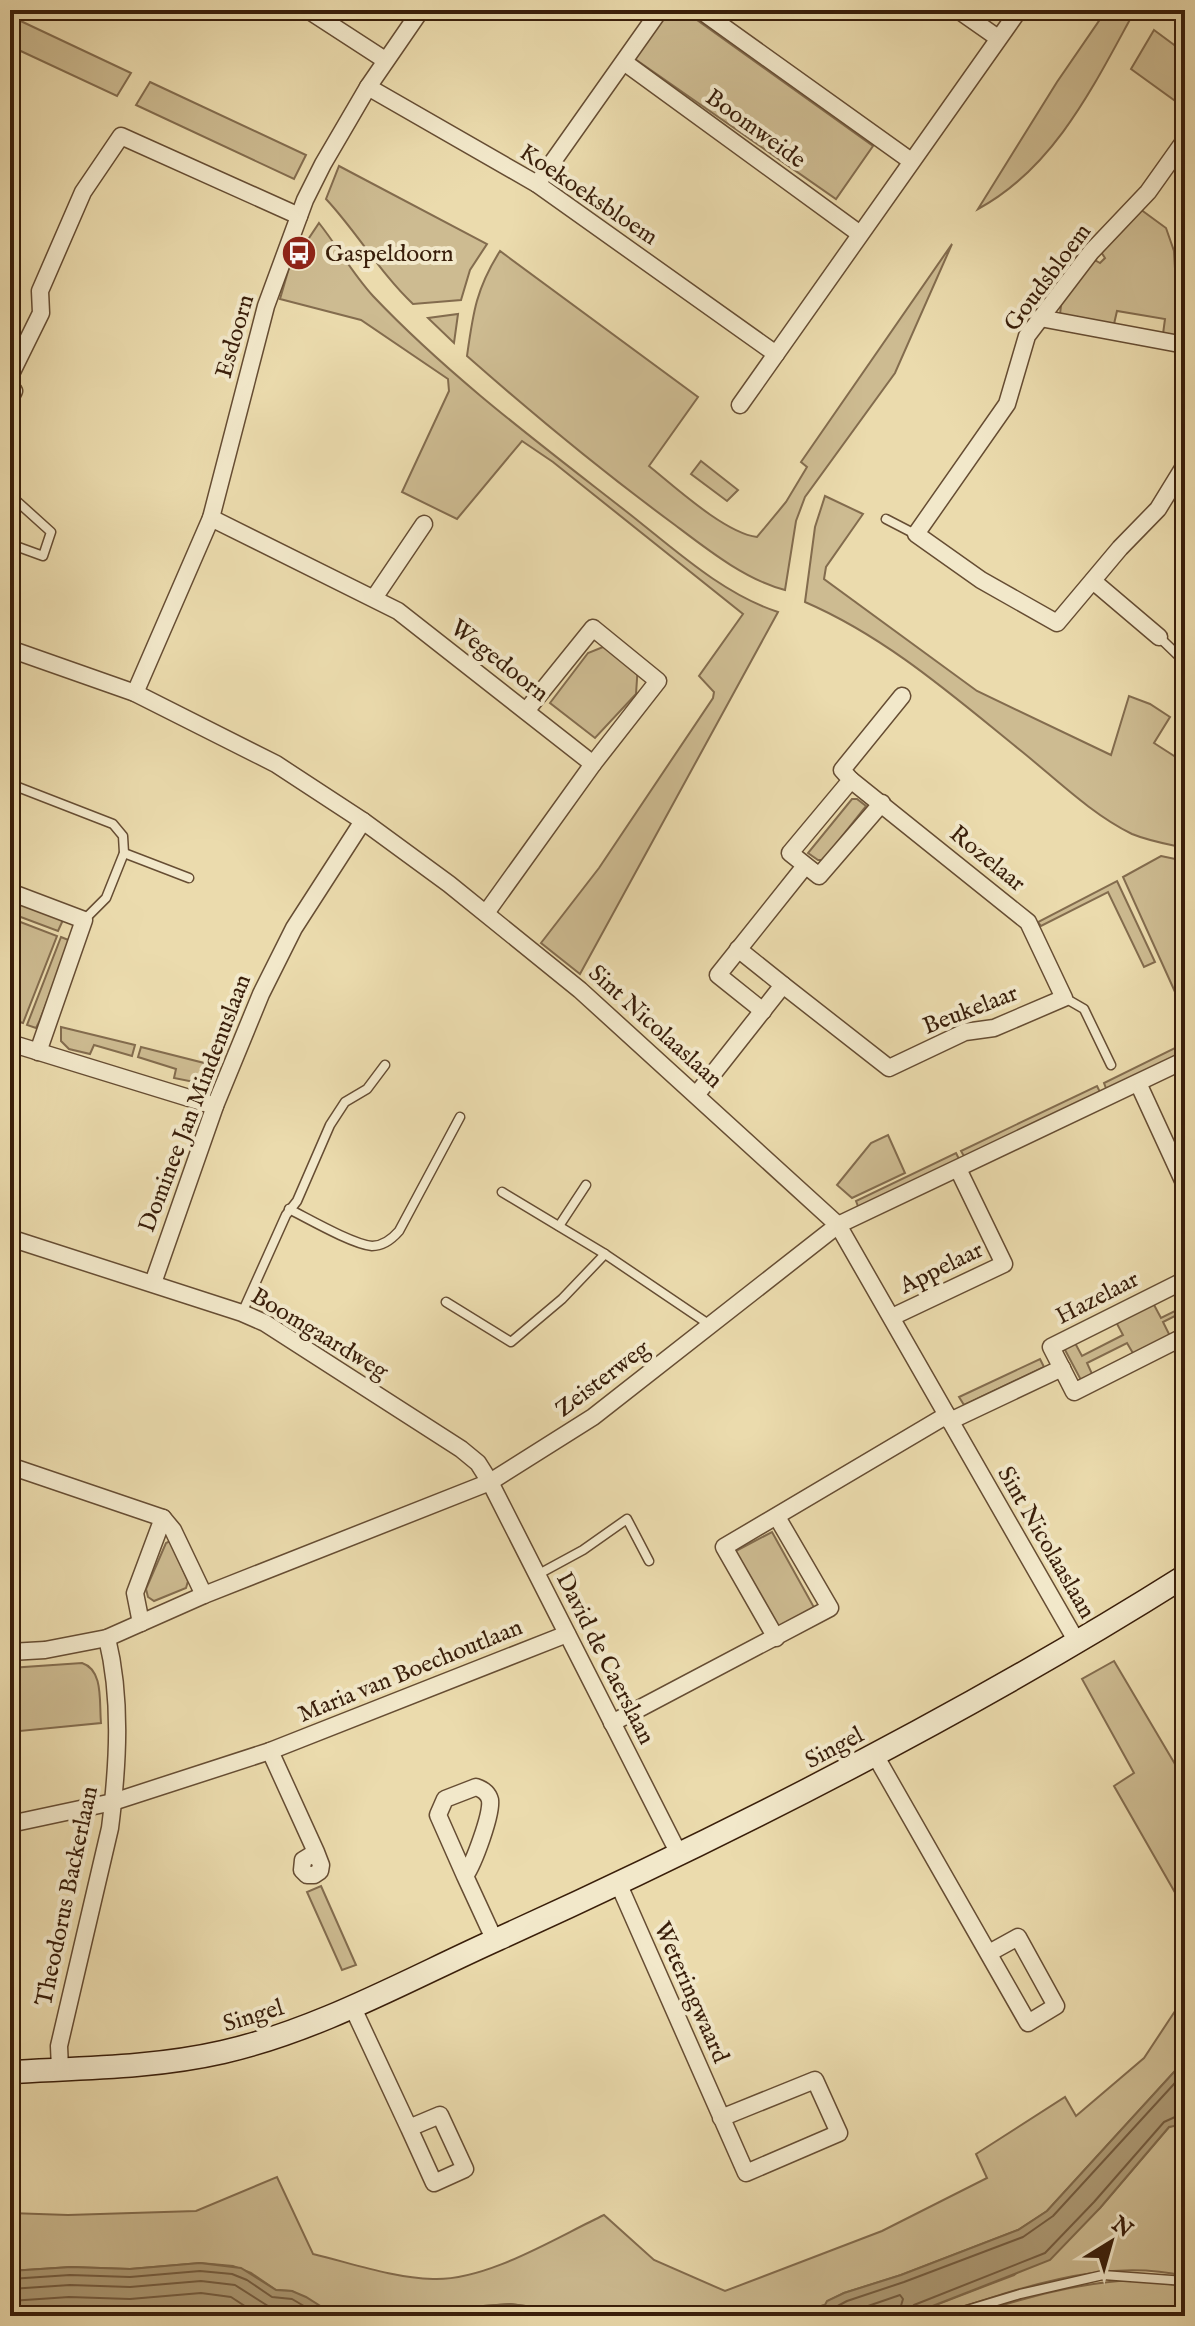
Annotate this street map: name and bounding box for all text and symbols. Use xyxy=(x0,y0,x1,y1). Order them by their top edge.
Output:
street label: Boomweide xyxy=(699,82,811,176)
street label: Koekoeksbloem xyxy=(513,137,663,253)
street label: Goudsbloem xyxy=(998,218,1099,338)
bus stop icon: Gaspeldoorn xyxy=(280,234,318,272)
place label: Gaspeldoorn xyxy=(325,239,454,270)
street label: Esdoorn xyxy=(209,291,262,382)
street label: Wegedoorn xyxy=(443,613,555,710)
street label: Rozelaar xyxy=(943,819,1032,899)
street label: Sint Nicolaaslaan xyxy=(581,958,729,1096)
street label: Dominee Jan Mindenuslaan xyxy=(132,970,259,1237)
street label: Beukelaar xyxy=(919,978,1023,1043)
street label: Appelaar xyxy=(894,1235,989,1302)
street label: Hazelaar xyxy=(1051,1264,1145,1332)
street label: Boomgaardweg xyxy=(245,1281,395,1388)
street label: Zeisterweg xyxy=(549,1333,657,1425)
street label: Sint Nicolaaslaan xyxy=(990,1461,1102,1625)
street label: David de Caerslaan xyxy=(548,1567,662,1750)
street label: Maria van Boechoutlaan xyxy=(294,1612,527,1731)
street label: Singel xyxy=(800,1720,870,1777)
street label: Theodorus Backerlaan xyxy=(29,1783,106,2009)
street label: Weteringwaard xyxy=(646,1917,736,2068)
street label: Singel xyxy=(219,1992,288,2040)
north arrow xyxy=(1071,2202,1151,2282)
text: N xyxy=(1105,2210,1138,2245)

